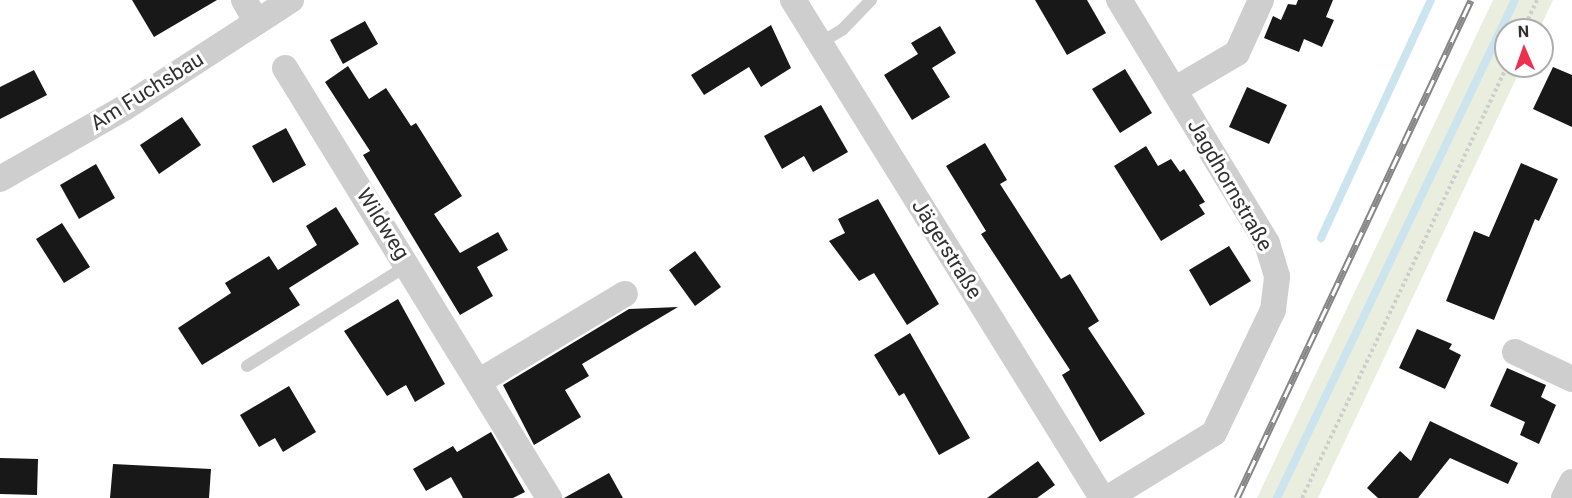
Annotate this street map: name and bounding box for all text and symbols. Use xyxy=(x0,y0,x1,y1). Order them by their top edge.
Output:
north arrow xyxy=(1494,18,1554,78)
text: N xyxy=(1517,22,1529,41)
street label: Am Fuchsbau xyxy=(86,46,208,136)
street label: Jagdhornstraße xyxy=(1182,114,1278,256)
street label: Wildweg xyxy=(351,184,415,264)
street label: Jägerstraße xyxy=(907,195,987,303)

